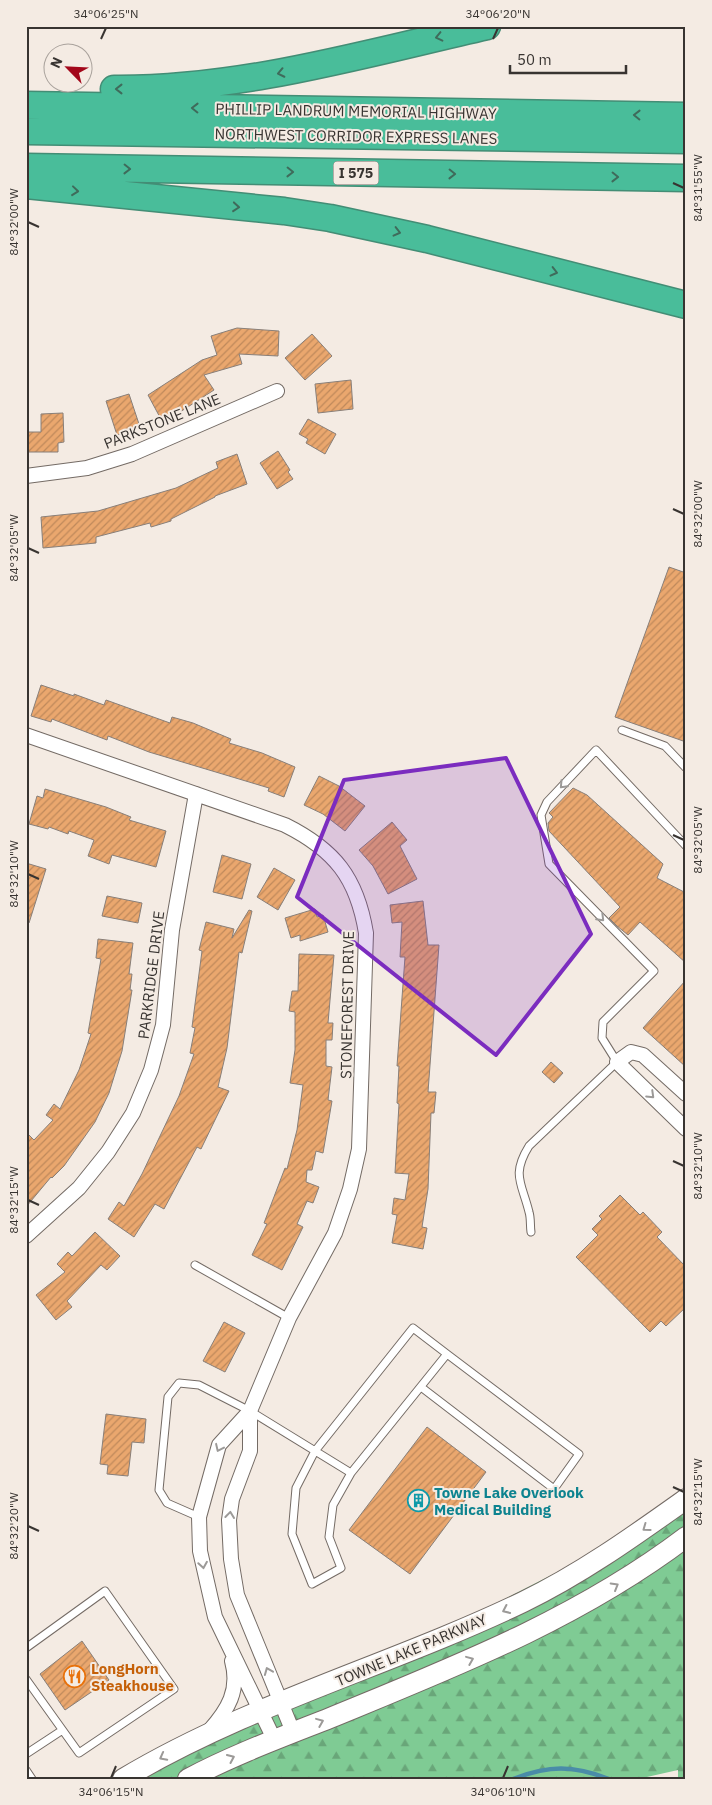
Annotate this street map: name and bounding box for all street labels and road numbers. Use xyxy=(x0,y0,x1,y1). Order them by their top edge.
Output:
street label: PHILLIP LANDRUM MEMORIAL HIGHWAY xyxy=(215,99,497,123)
street label: NORTHWEST CORRIDOR EXPRESS LANES xyxy=(214,124,498,148)
road number: I 575 xyxy=(334,162,378,184)
street label: PARKSTONE LANE xyxy=(101,389,223,453)
street label: PARKRIDGE DRIVE xyxy=(134,910,168,1040)
street label: STONEFOREST DRIVE xyxy=(336,931,358,1079)
street label: TOWNE LAKE PARKWAY xyxy=(333,1609,490,1690)

